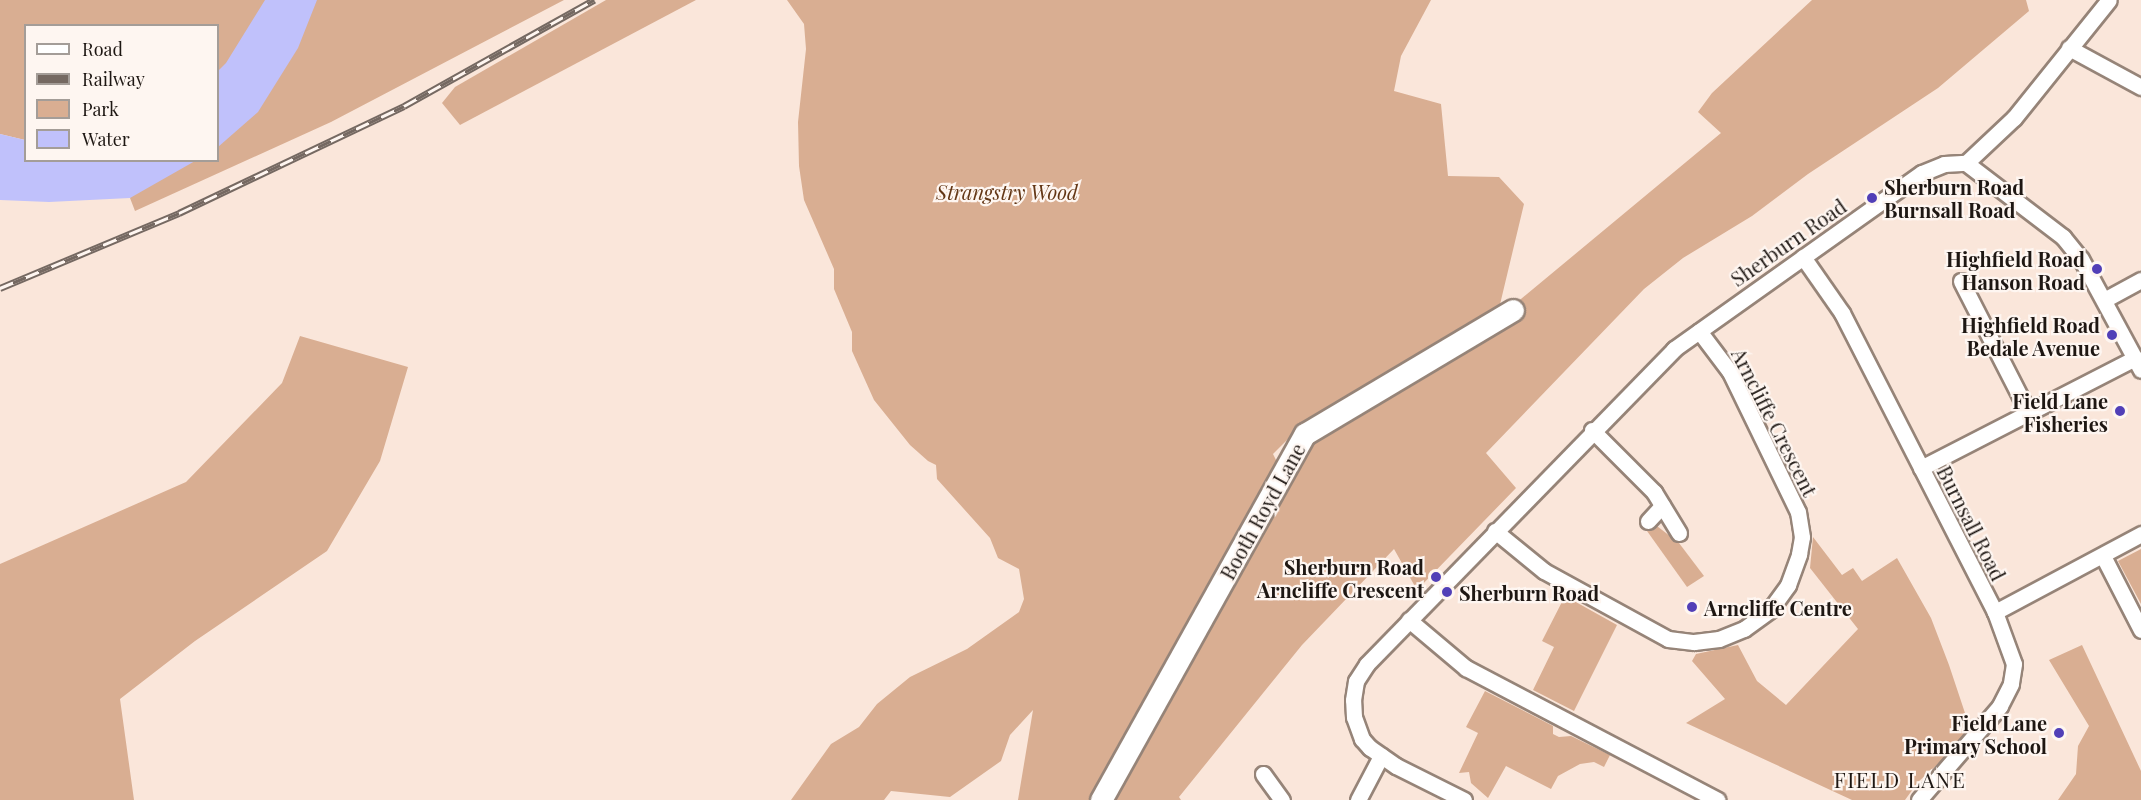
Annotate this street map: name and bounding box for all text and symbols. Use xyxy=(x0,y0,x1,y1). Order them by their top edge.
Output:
legend xyxy=(24,24,219,162)
text: Road xyxy=(82,37,123,61)
text: Railway xyxy=(82,67,145,91)
text: Park xyxy=(82,97,119,121)
text: Water xyxy=(82,127,130,151)
place label: Sherburn Road Burnsall Road xyxy=(1884,174,2024,221)
park label: Strangstry Wood xyxy=(936,179,1078,203)
marker: Sherburn Road Burnsall Road xyxy=(1865,191,1879,205)
street label: Sherburn Road xyxy=(1726,193,1850,291)
place label: Highfield Road Hanson Road xyxy=(1946,246,2085,293)
marker: Highfield Road Hanson Road xyxy=(2090,262,2104,276)
place label: Highfield Road Bedale Avenue xyxy=(1961,312,2100,359)
marker: Highfield Road Bedale Avenue xyxy=(2105,328,2119,342)
street label: Arncliffe Crescent xyxy=(1727,344,1823,500)
place label: Field Lane Fisheries xyxy=(2012,388,2108,435)
marker: Field Lane Fisheries xyxy=(2113,404,2127,418)
street label: Booth Royd Lane xyxy=(1215,439,1309,583)
street label: Burnsall Road xyxy=(1933,462,2011,584)
place label: Sherburn Road Arncliffe Crescent xyxy=(1257,554,1424,601)
marker: Sherburn Road Arncliffe Crescent xyxy=(1429,570,1443,584)
place label: Sherburn Road xyxy=(1459,580,1599,604)
marker: Sherburn Road xyxy=(1440,585,1454,599)
place label: Arncliffe Centre xyxy=(1704,595,1852,619)
marker: Arncliffe Centre xyxy=(1685,600,1699,614)
place label: Field Lane Primary School xyxy=(1903,710,2047,757)
marker: Field Lane Primary School xyxy=(2052,726,2066,740)
district label: FIELD LANE xyxy=(1834,766,1966,792)

